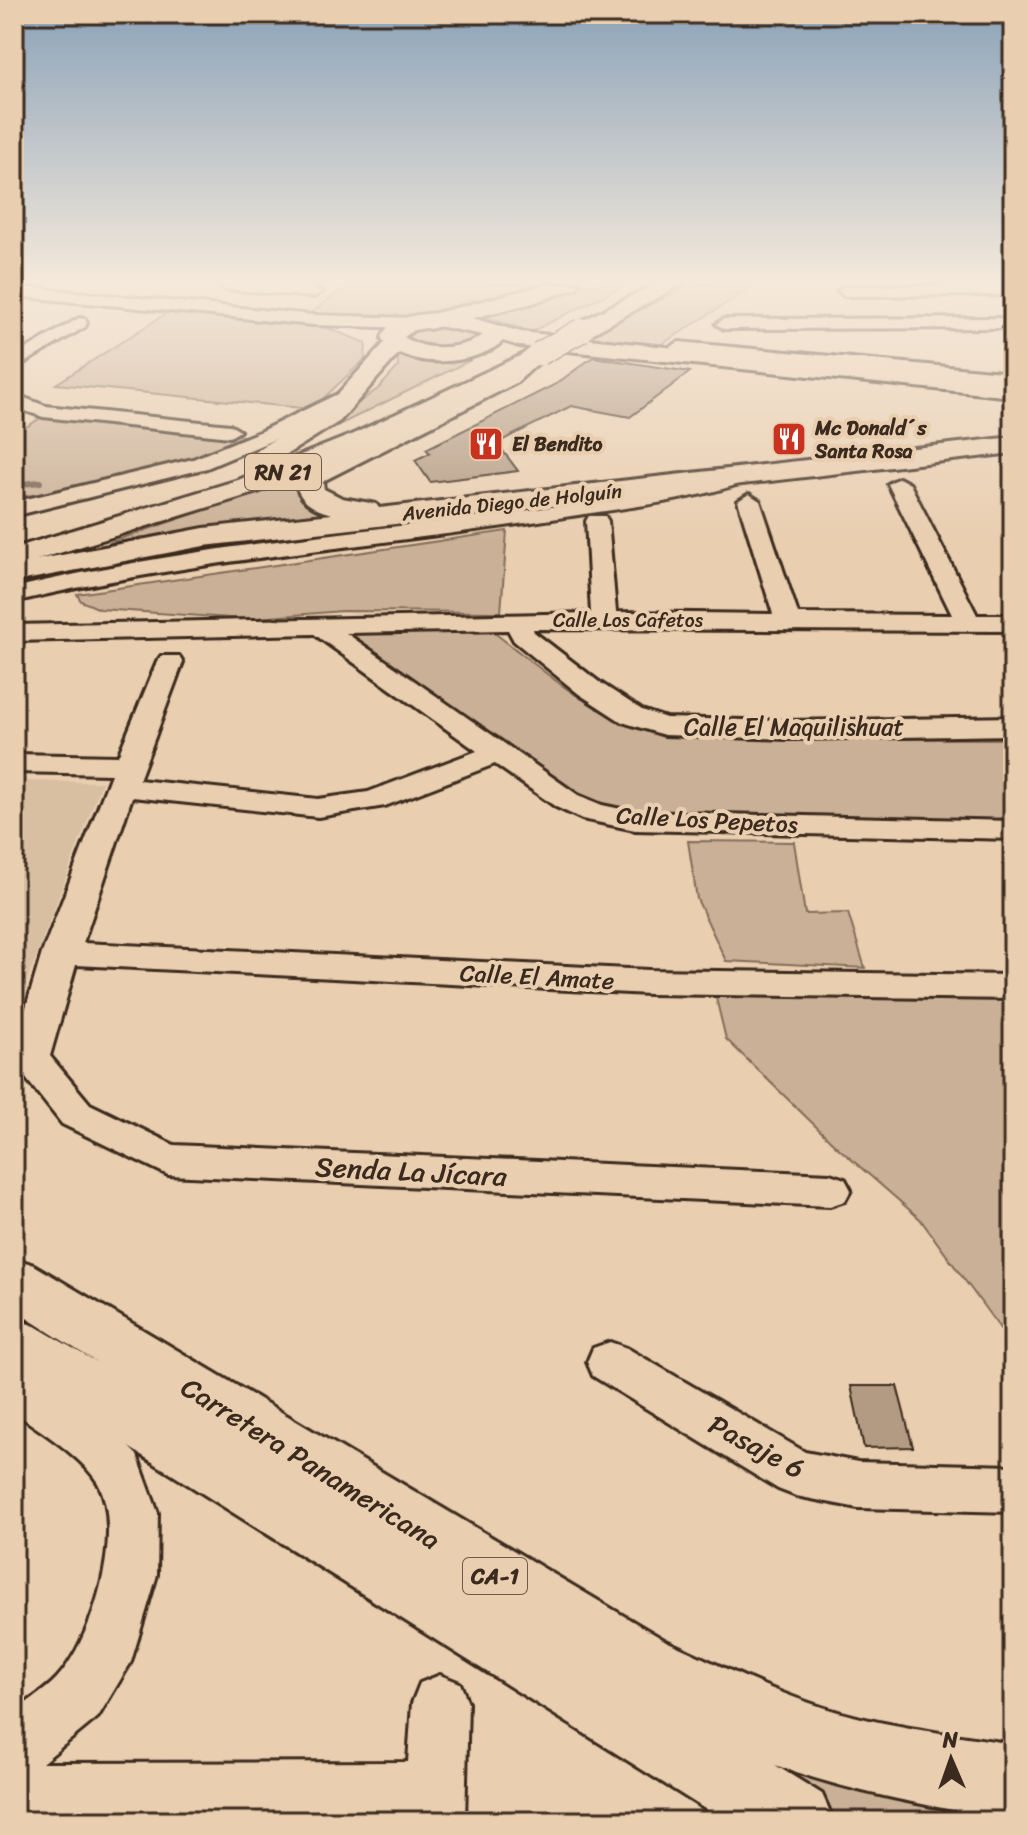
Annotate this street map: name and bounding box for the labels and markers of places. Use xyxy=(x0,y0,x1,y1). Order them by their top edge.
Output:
place label: Mc Donald´s Santa Rosa xyxy=(814,411,927,469)
restaurant icon: Mc Donald´s Santa Rosa xyxy=(770,420,808,458)
restaurant icon: El Bendito xyxy=(467,425,505,463)
place label: El Bendito xyxy=(512,427,602,462)

